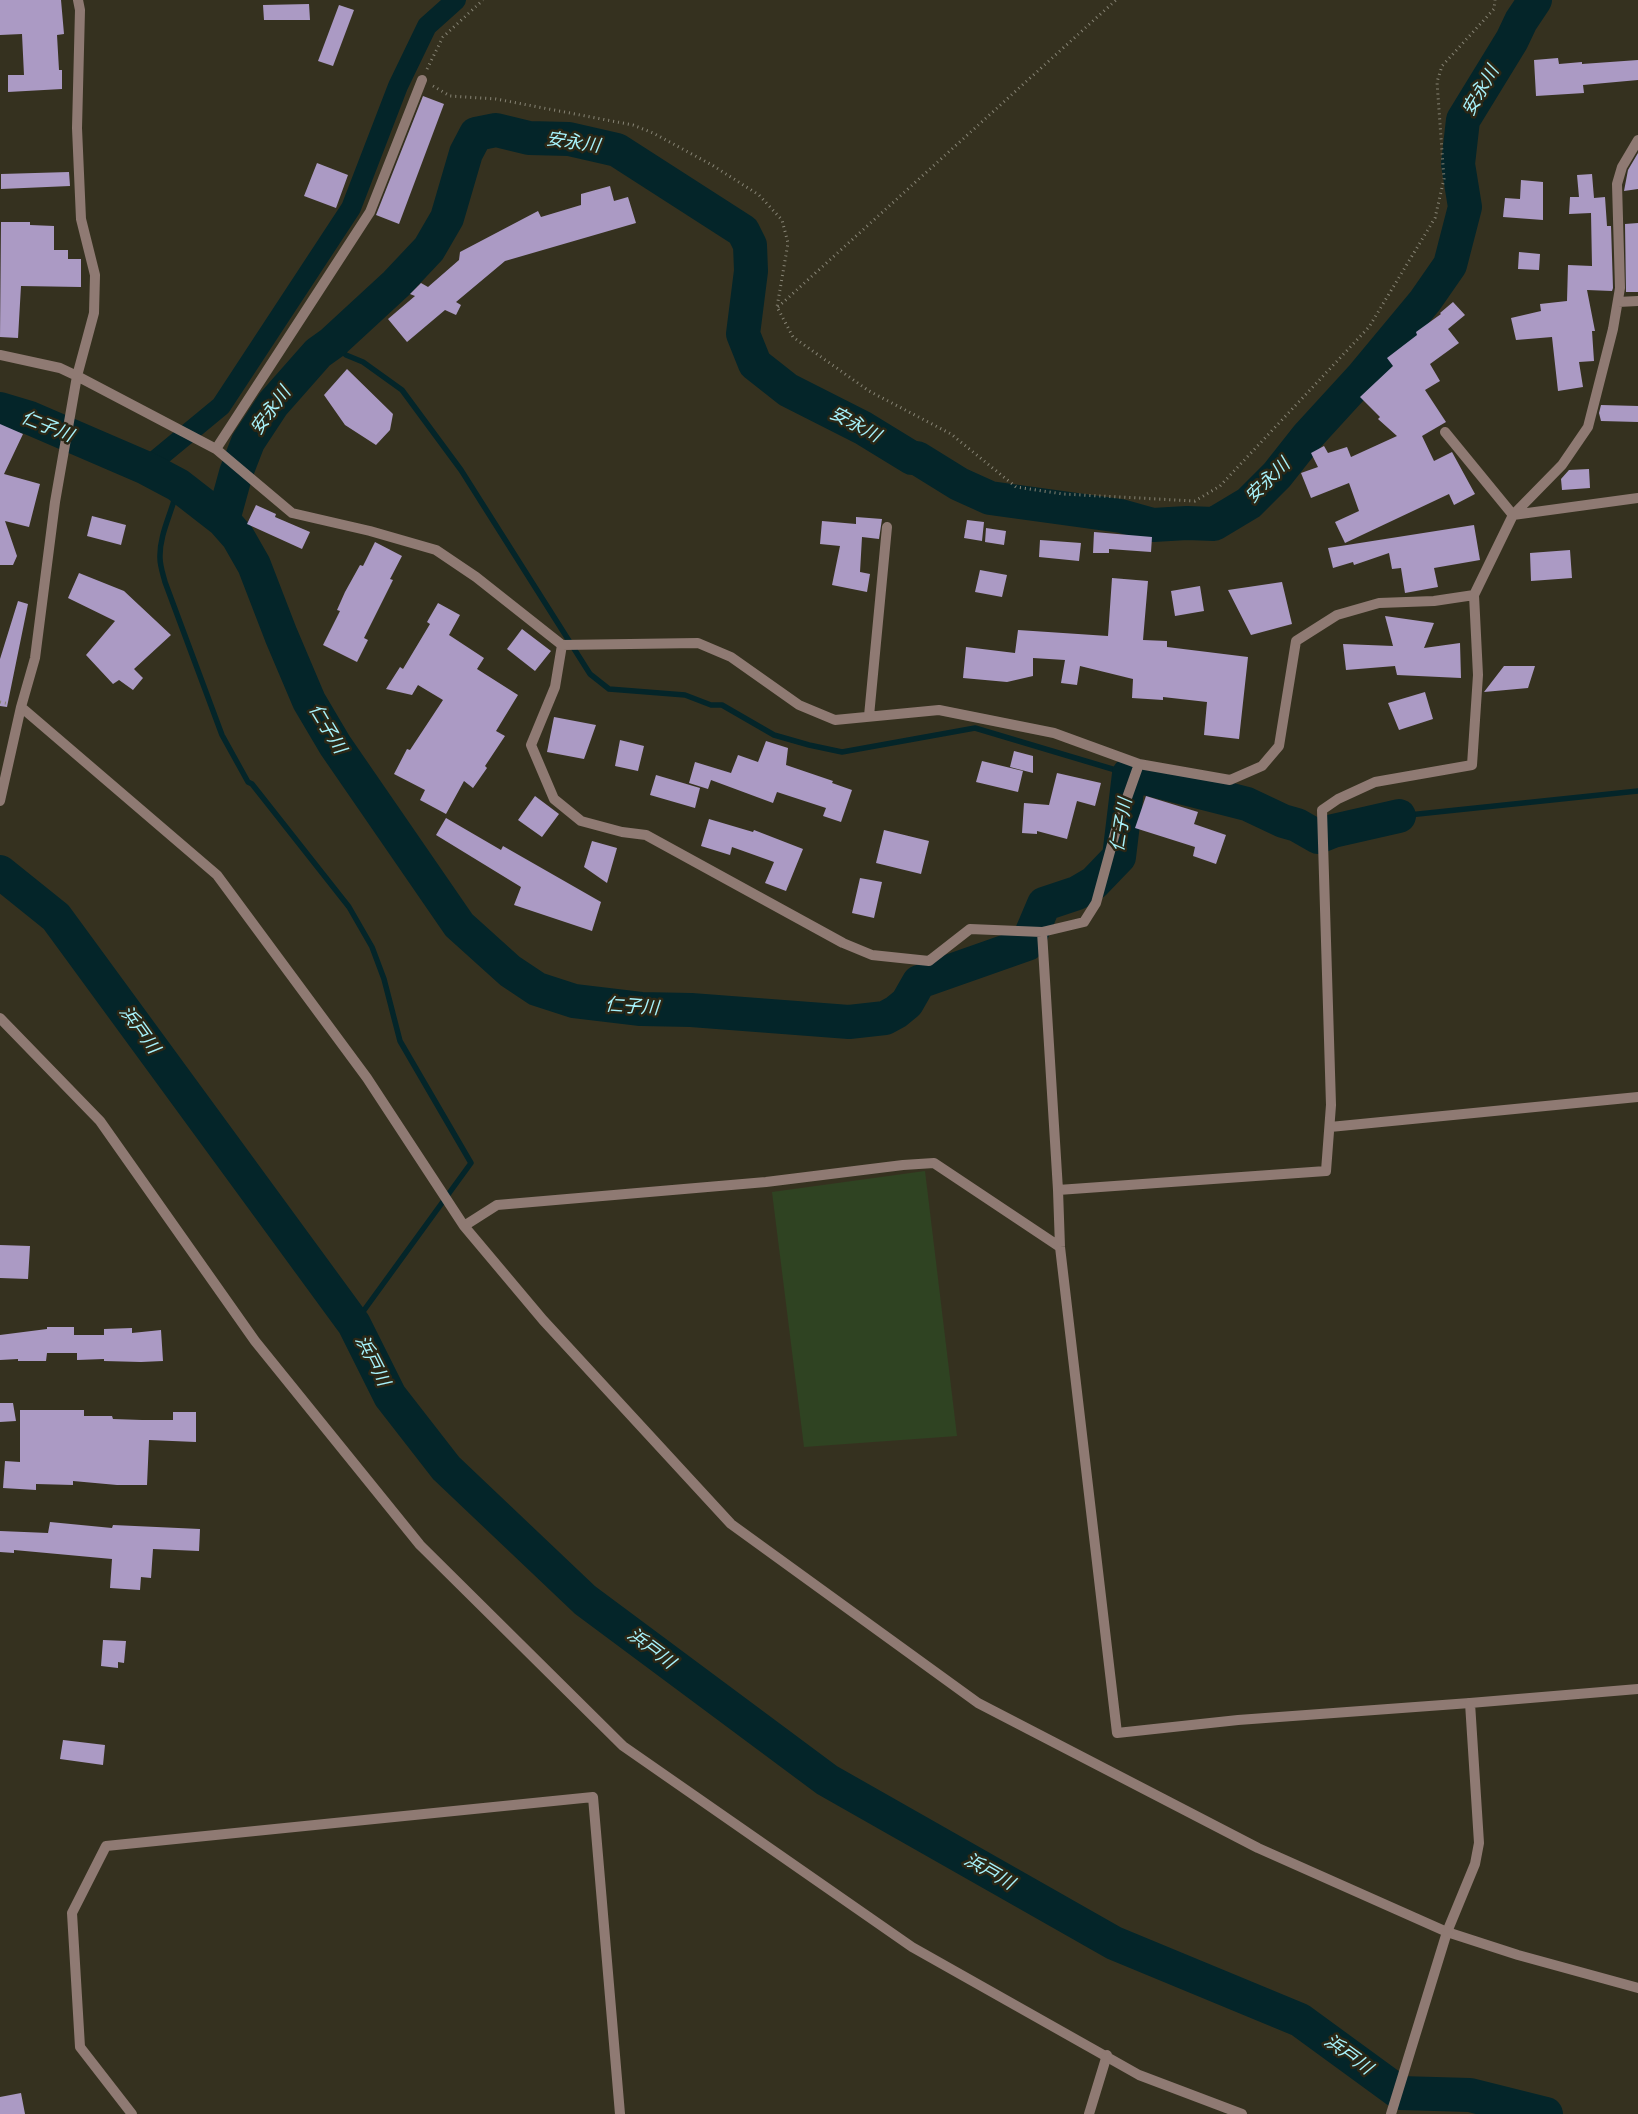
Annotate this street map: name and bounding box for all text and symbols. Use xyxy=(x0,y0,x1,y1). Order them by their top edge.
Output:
water label: 安永川 xyxy=(1458,62,1504,120)
water label: 安永川 xyxy=(545,129,601,157)
water label: 安永川 xyxy=(246,383,296,439)
water label: 安永川 xyxy=(826,403,884,447)
water label: 仁子川 xyxy=(18,407,76,447)
water label: 安永川 xyxy=(1241,454,1295,508)
water label: 仁子川 xyxy=(304,700,350,758)
water label: 仁子川 xyxy=(1107,797,1137,853)
water label: 仁子川 xyxy=(604,994,660,1020)
water label: 浜戸川 xyxy=(114,1002,164,1058)
water label: 浜戸川 xyxy=(350,1332,394,1390)
water label: 浜戸川 xyxy=(623,1624,679,1674)
water label: 浜戸川 xyxy=(960,1849,1018,1895)
water label: 浜戸川 xyxy=(1320,2030,1376,2080)

